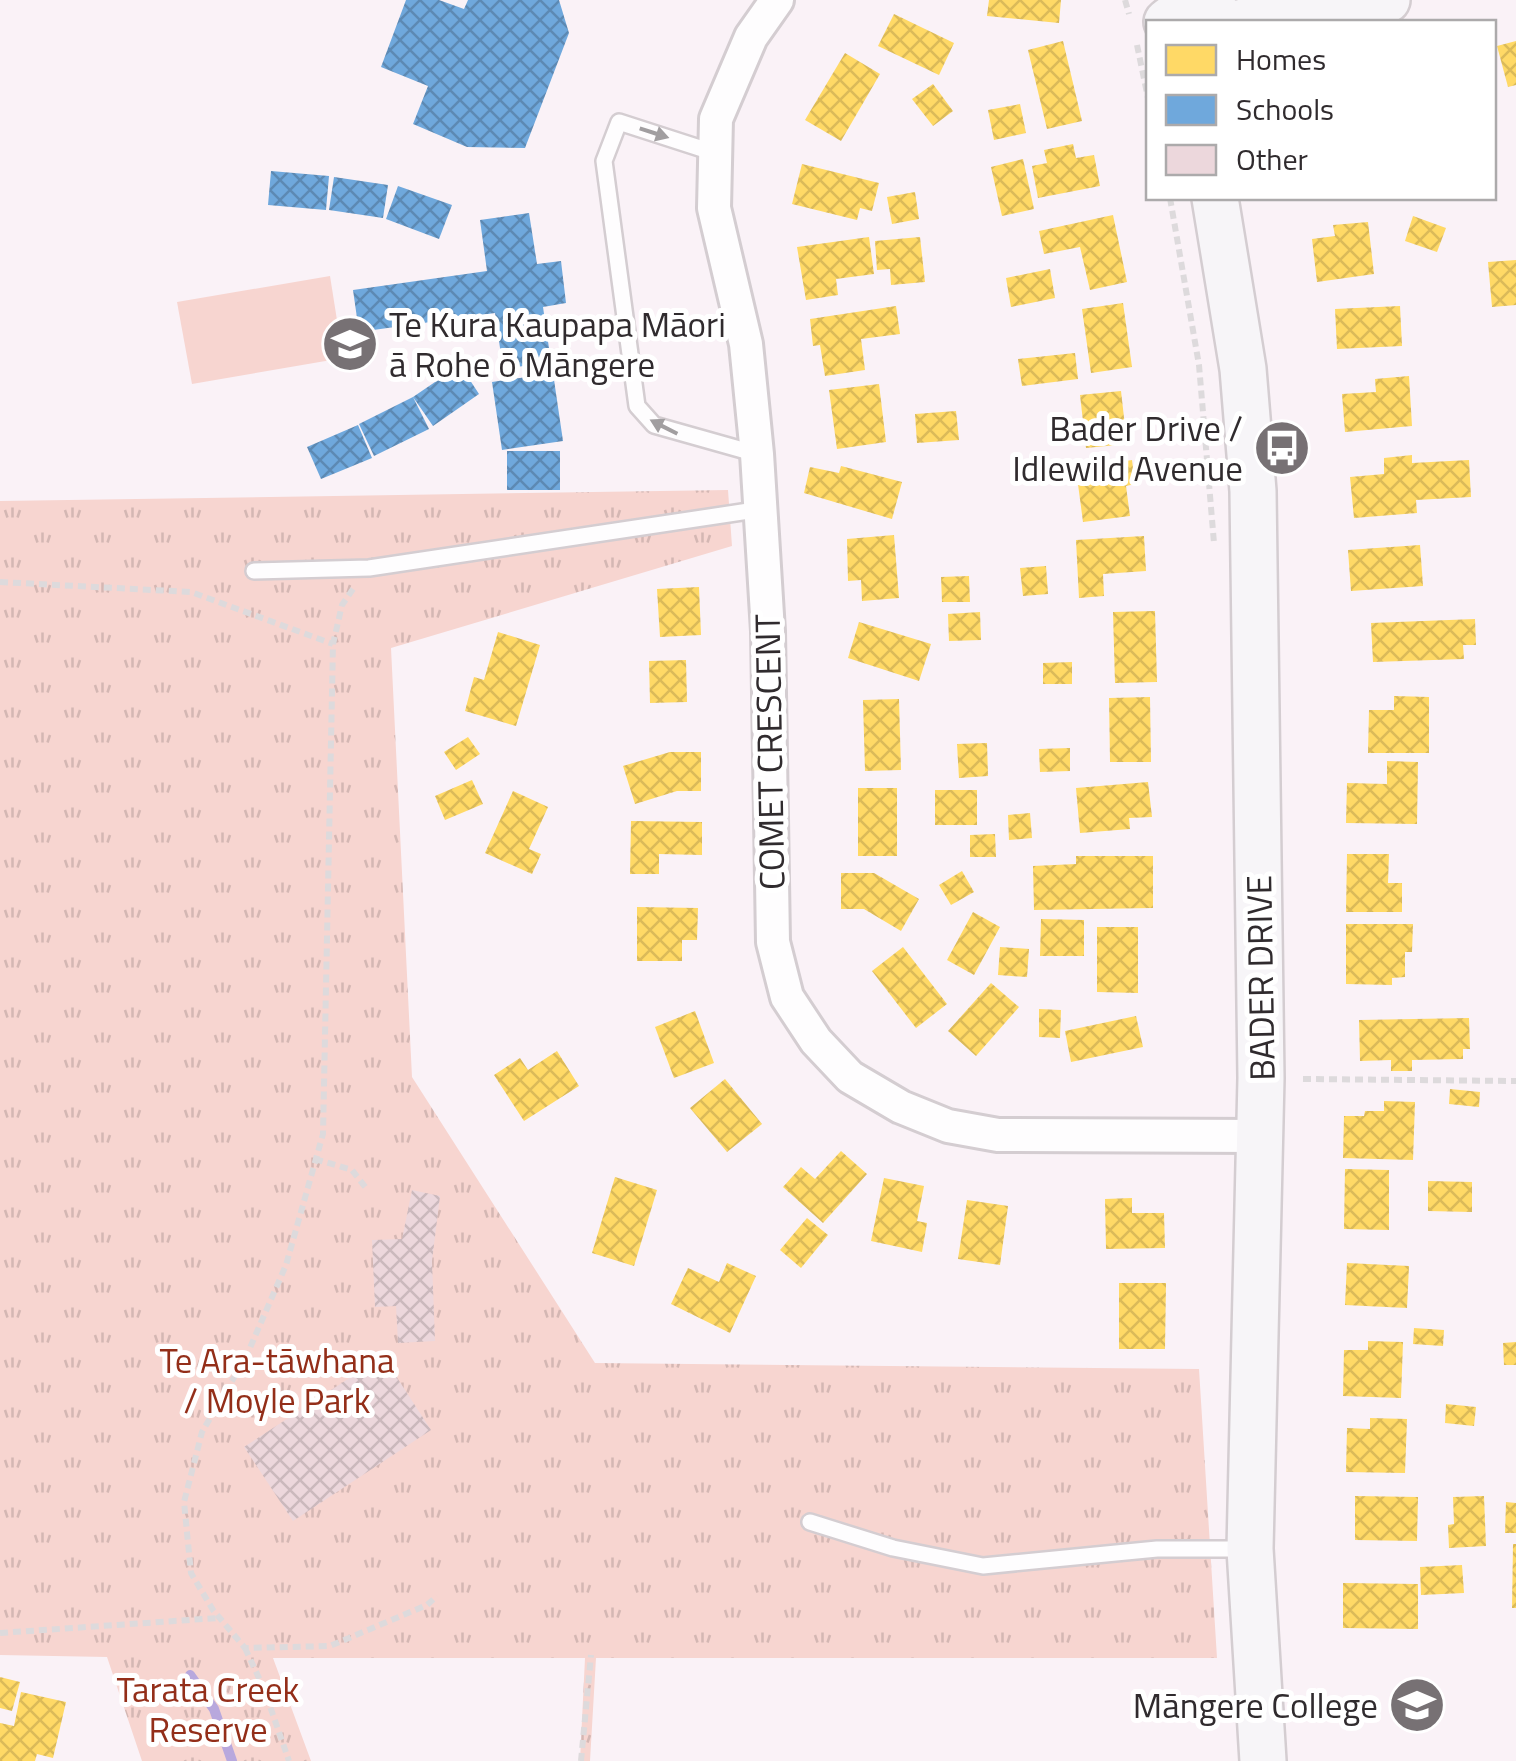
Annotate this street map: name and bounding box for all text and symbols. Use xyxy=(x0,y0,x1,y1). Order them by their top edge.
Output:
legend xyxy=(1146,20,1496,200)
text: Homes xyxy=(1236,36,1326,82)
text: Schools xyxy=(1236,86,1334,132)
one-way arrow xyxy=(639,126,669,141)
text: Other xyxy=(1236,136,1308,182)
place label: Te Kura Kaupapa Māori ā Rohe ō Māngere xyxy=(389,297,726,391)
school or university icon: Te Kura Kaupapa Māori ā Rohe ō Māngere xyxy=(320,314,380,374)
place label: Bader Drive / Idlewild Avenue xyxy=(1012,401,1243,495)
one-way arrow xyxy=(649,418,678,435)
bus stop icon: Bader Drive / Idlewild Avenue xyxy=(1252,418,1312,478)
street label: COMET CRESCENT xyxy=(740,614,798,890)
street label: BADER DRIVE xyxy=(1231,875,1289,1081)
park label: Te Ara-tāwhana / Moyle Park xyxy=(159,1333,395,1427)
park label: Tarata Creek Reserve xyxy=(117,1662,300,1756)
school or university icon: Māngere College xyxy=(1387,1675,1447,1735)
place label: Māngere College xyxy=(1133,1678,1378,1732)

